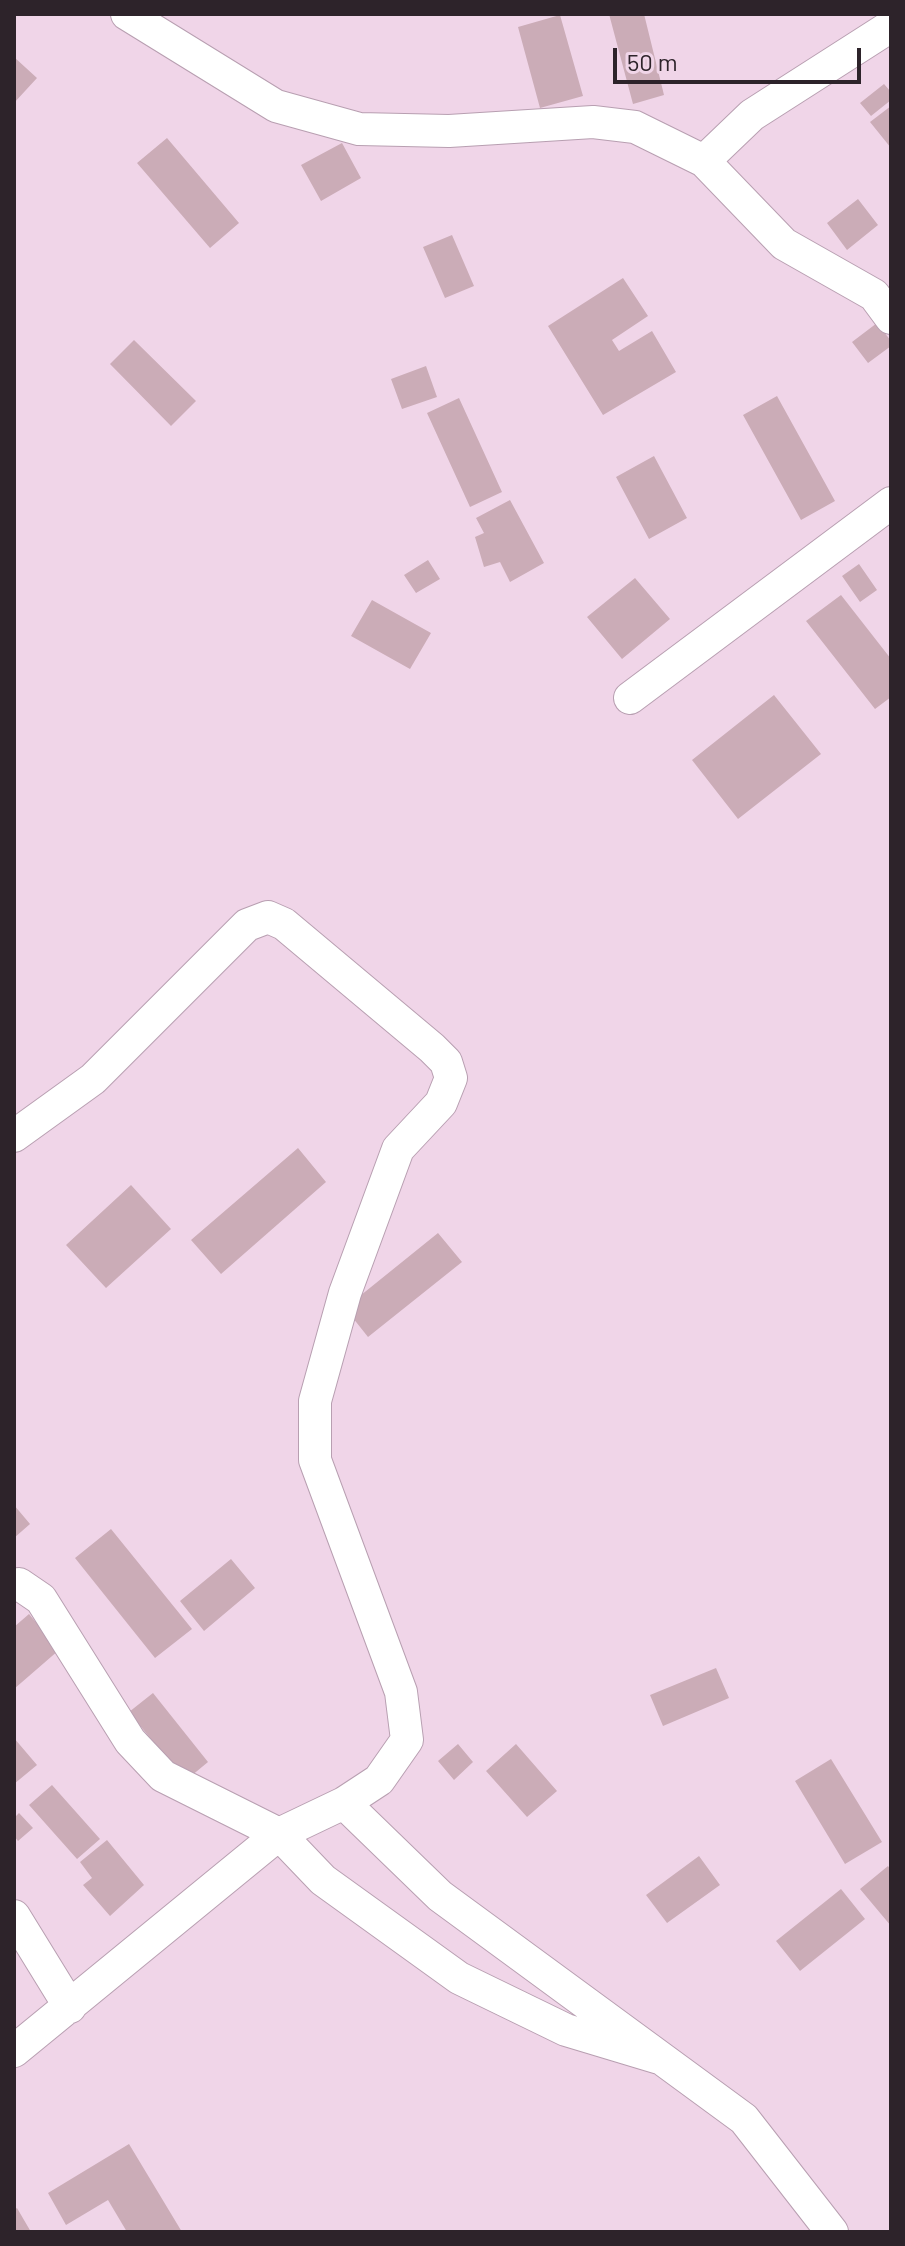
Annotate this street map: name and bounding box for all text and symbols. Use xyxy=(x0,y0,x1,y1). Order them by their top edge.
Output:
scale bar xyxy=(617,32,865,82)
text: 50 m xyxy=(627,47,678,76)

